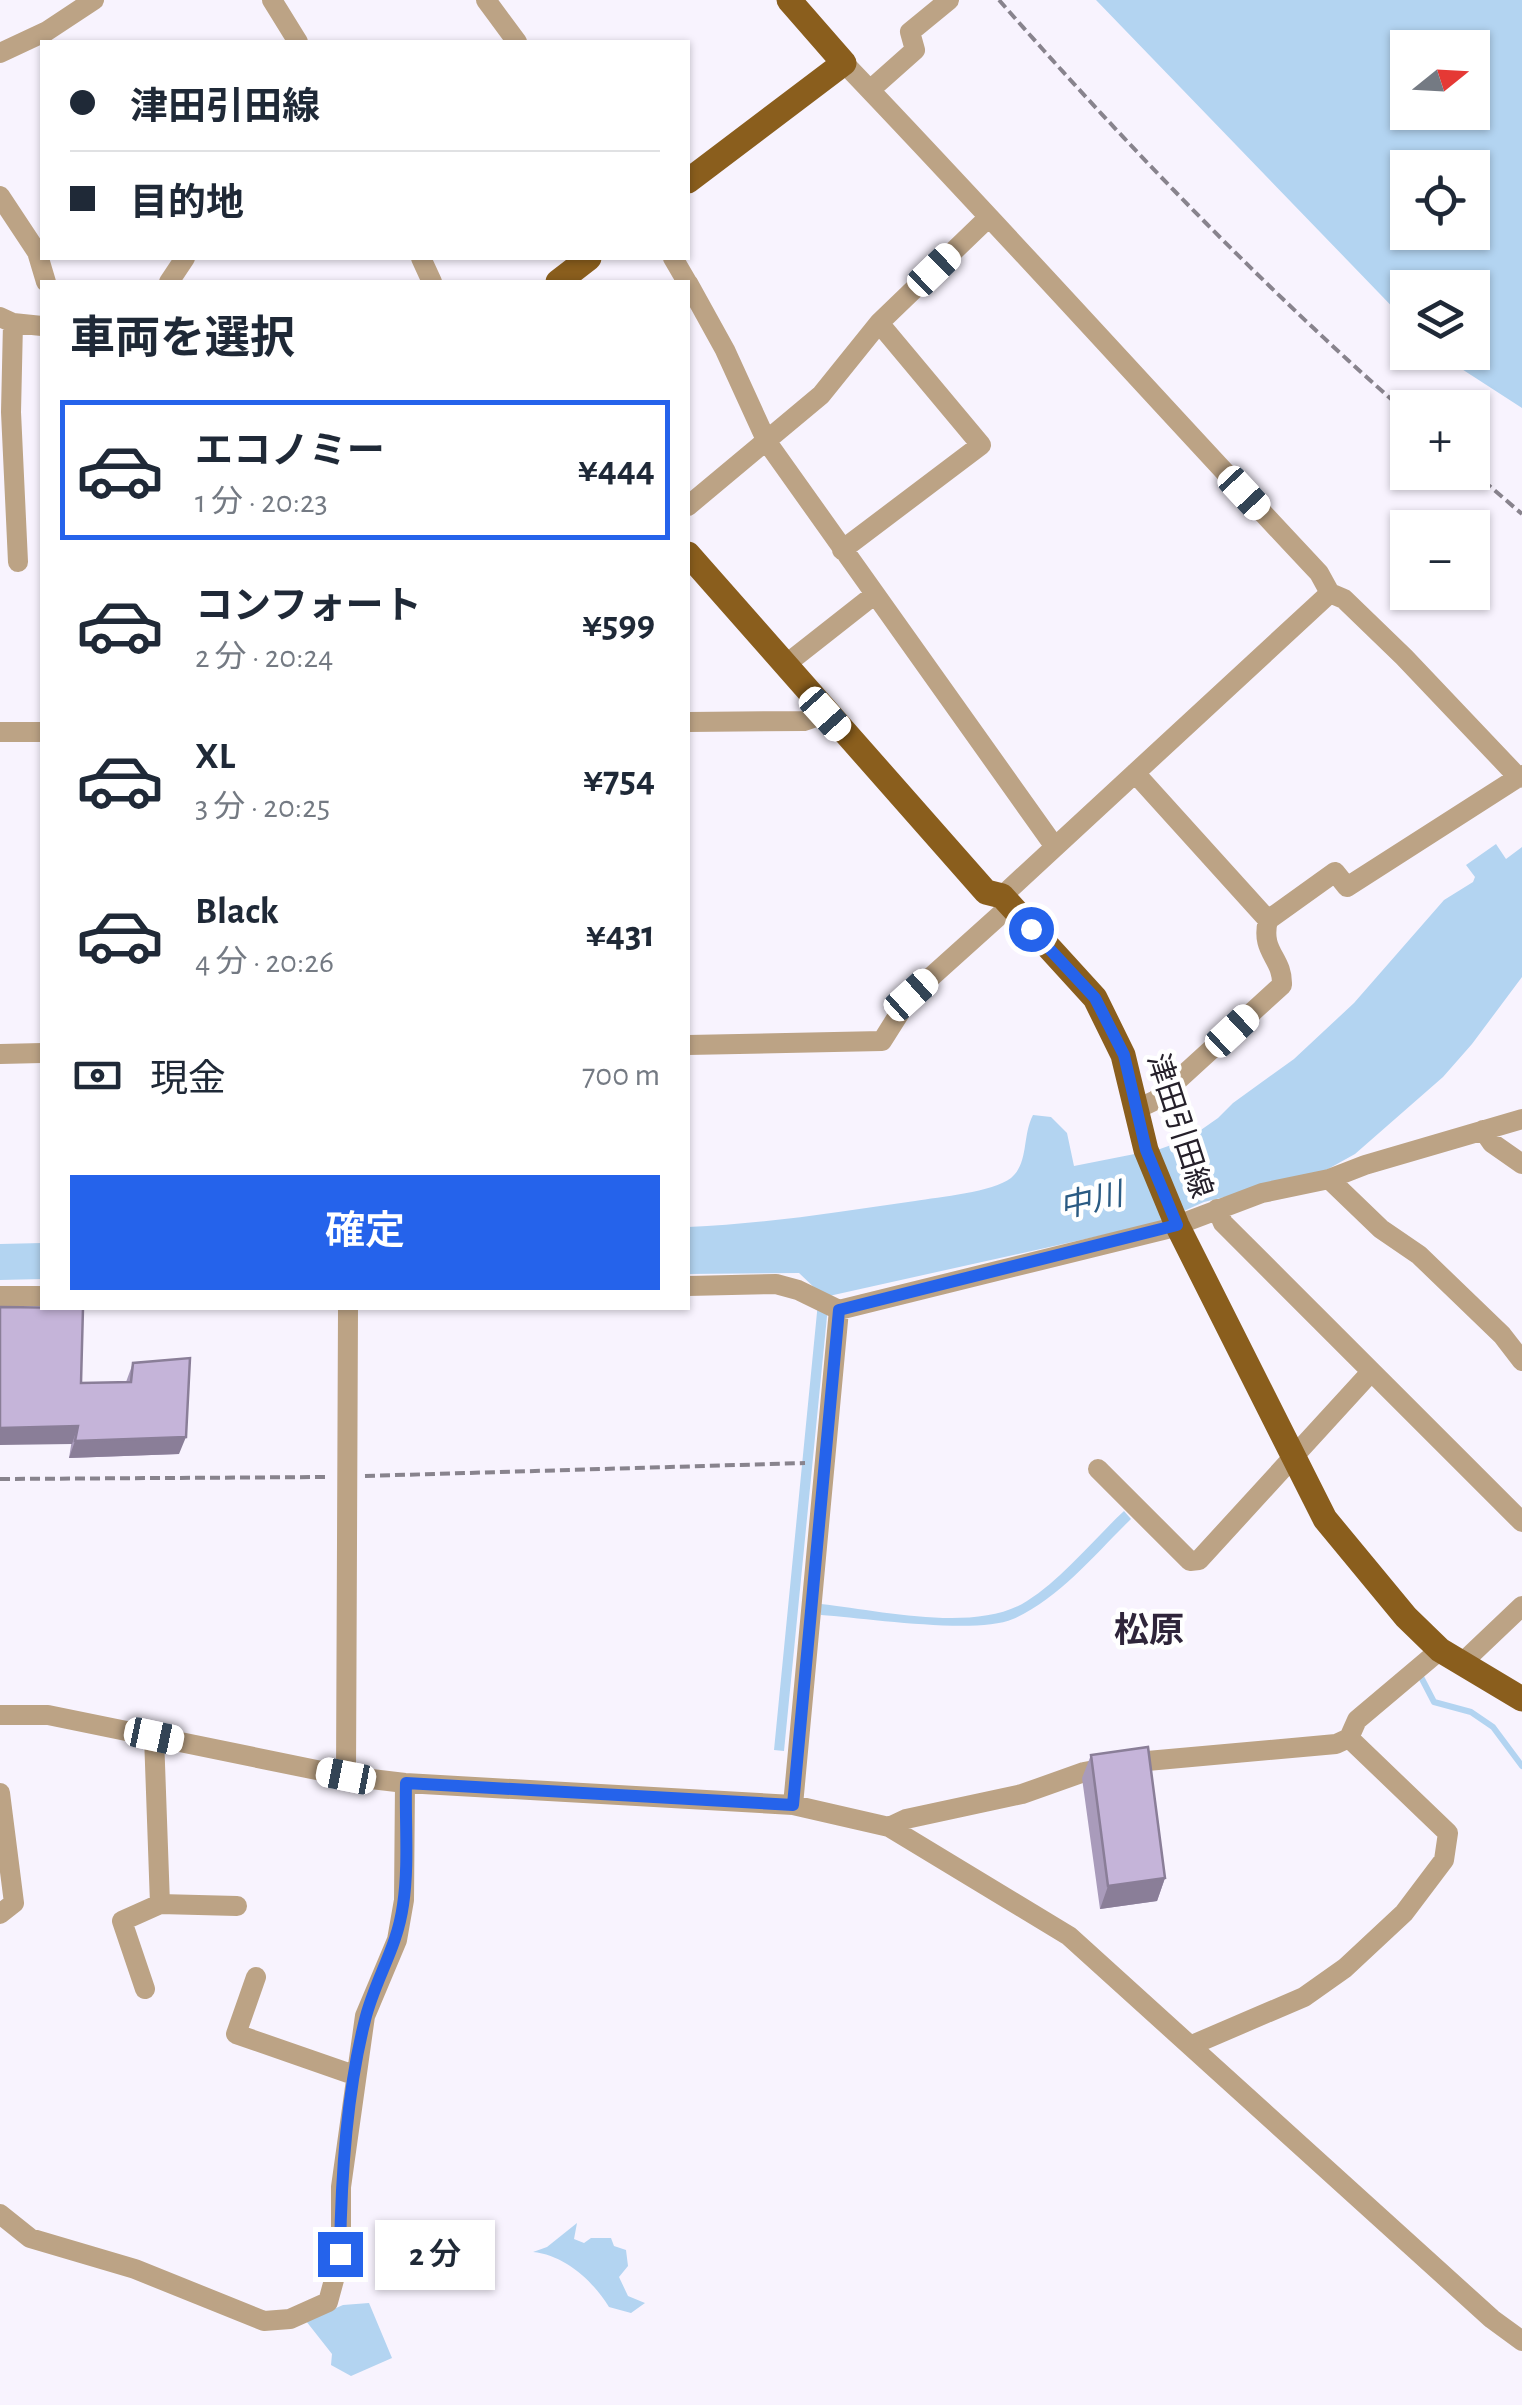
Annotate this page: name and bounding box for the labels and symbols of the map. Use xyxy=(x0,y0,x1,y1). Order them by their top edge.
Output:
north arrow xyxy=(1390,30,1490,130)
car xyxy=(902,238,966,302)
car xyxy=(1213,461,1275,525)
car xyxy=(794,682,856,746)
route start xyxy=(1009,907,1054,952)
car xyxy=(879,964,943,1026)
car xyxy=(1200,1000,1264,1062)
street label: 津田引田線 xyxy=(1142,1049,1218,1202)
water label: 中川 xyxy=(1056,1177,1129,1224)
district label: 松原 xyxy=(1114,1612,1184,1649)
car xyxy=(122,1715,186,1757)
car xyxy=(314,1756,378,1796)
callout: 2 分 xyxy=(375,2219,495,2289)
route end xyxy=(318,2232,363,2277)

